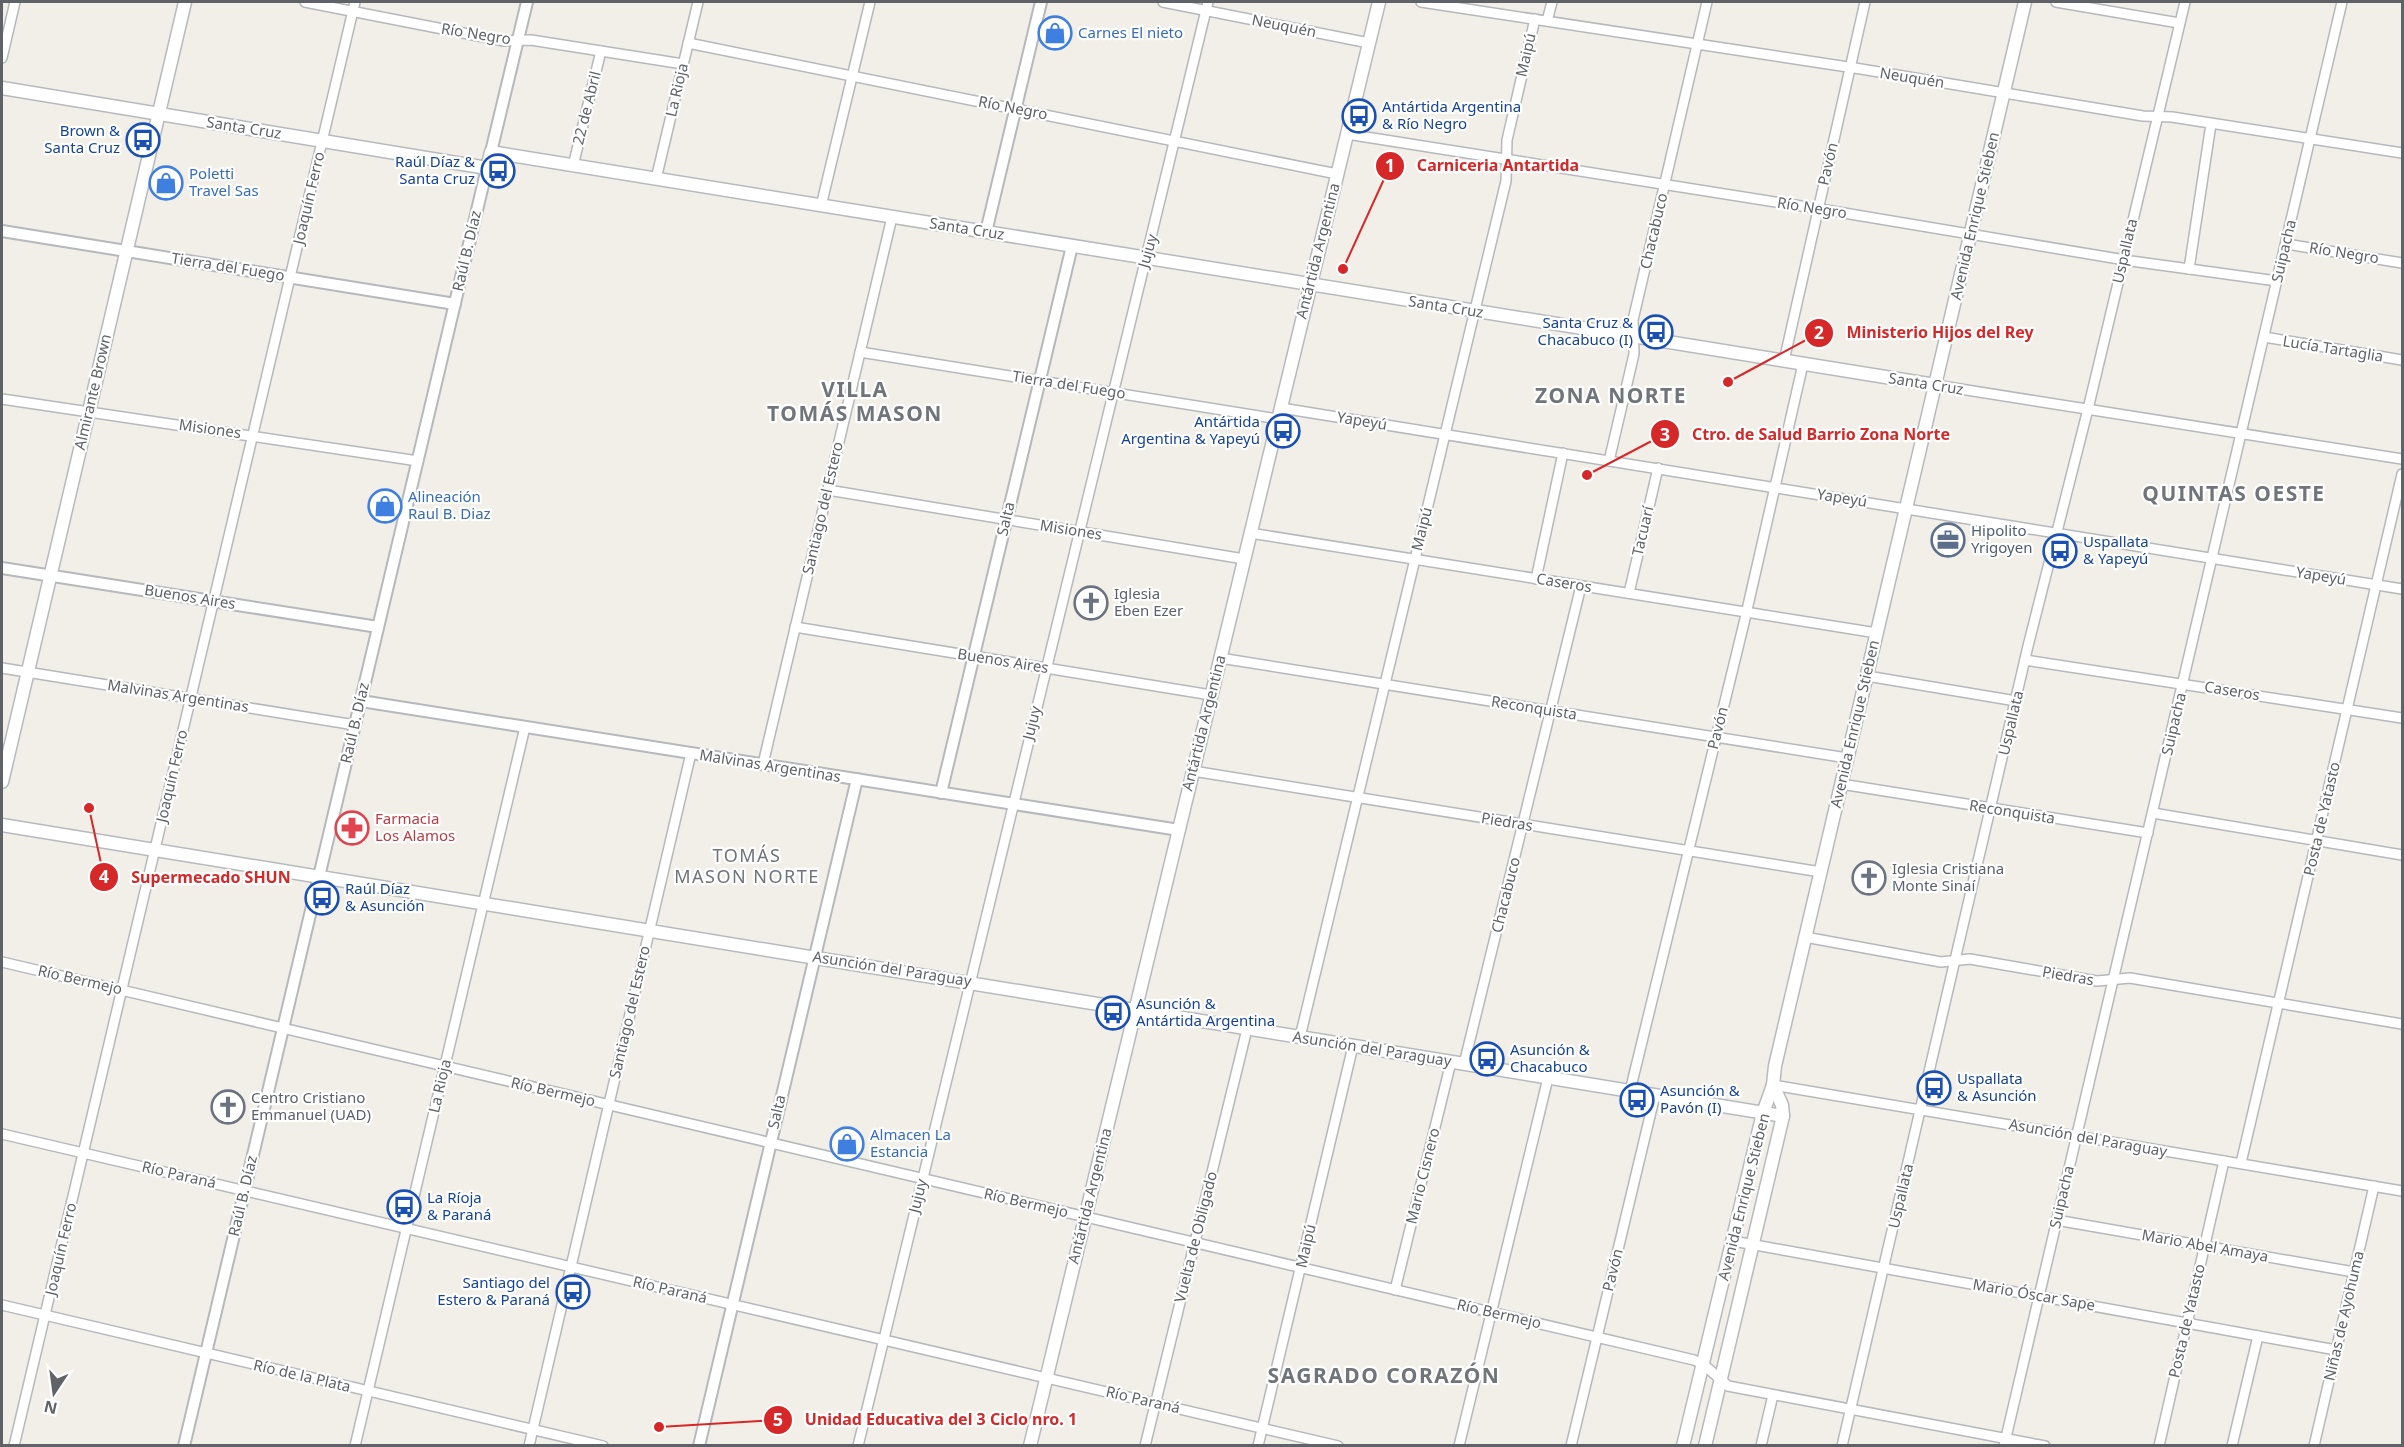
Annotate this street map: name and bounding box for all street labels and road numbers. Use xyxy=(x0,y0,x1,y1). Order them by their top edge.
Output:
street label: Neuquén xyxy=(1250,9,1318,41)
street label: Río Negro xyxy=(440,18,512,48)
street label: Maipú xyxy=(1510,31,1540,79)
street label: La Rioja xyxy=(660,61,692,119)
street label: Neuquén xyxy=(1878,62,1946,92)
street label: 22 de Abril xyxy=(567,69,605,147)
street label: Río Negro xyxy=(977,91,1050,124)
street label: Santa Cruz xyxy=(205,111,283,143)
street label: Avenida Enrique Stieben xyxy=(1945,130,2003,302)
street label: Pavón xyxy=(1812,140,1842,187)
street label: Joaquín Ferro xyxy=(287,149,328,248)
street label: Antártida Argentina xyxy=(1290,181,1344,321)
street label: Chacabuco xyxy=(1635,191,1671,271)
street label: Río Negro xyxy=(1776,192,1848,222)
street label: Raúl B. Díaz xyxy=(447,208,485,293)
street label: Santa Cruz xyxy=(928,212,1006,244)
street label: Uspallata xyxy=(2107,216,2141,285)
street label: Suipacha xyxy=(2266,217,2300,284)
street label: Jujuy xyxy=(1132,231,1161,272)
street label: Río Negro xyxy=(2308,237,2380,267)
street label: Tierra del Fuego xyxy=(170,247,286,285)
street label: Santa Cruz xyxy=(1407,290,1485,322)
street label: Lucía Tartaglia xyxy=(2281,330,2385,366)
street label: Almirante Brown xyxy=(69,332,115,452)
street label: Tierra del Fuego xyxy=(1011,365,1127,403)
street label: Santa Cruz xyxy=(1887,367,1965,399)
street label: Yapeyú xyxy=(1336,406,1389,434)
street label: Misiones xyxy=(178,414,242,442)
street label: Santiago del Estero xyxy=(797,439,847,576)
street label: Yapeyú xyxy=(1816,483,1869,511)
street label: Salta xyxy=(991,500,1019,538)
street label: Tacuarí xyxy=(1627,503,1658,558)
street label: Maipú xyxy=(1406,505,1436,553)
street label: Misiones xyxy=(1039,514,1104,544)
street label: Yapeyú xyxy=(2295,561,2348,589)
street label: Caseros xyxy=(1535,568,1593,596)
street label: Buenos Aires xyxy=(143,579,237,613)
street label: Avenida Enrique Stieben xyxy=(1825,638,1883,810)
street label: Buenos Aires xyxy=(956,643,1050,677)
street label: Antártida Argentina xyxy=(1176,653,1230,793)
street label: Malvinas Argentinas xyxy=(106,674,250,716)
street label: Caseros xyxy=(2203,676,2261,704)
street label: Raúl B. Díaz xyxy=(335,680,373,765)
street label: Uspallata xyxy=(1993,688,2027,757)
street label: Reconquista xyxy=(1490,690,1579,724)
street label: Suipacha xyxy=(2156,690,2190,757)
street label: Jujuy xyxy=(1017,703,1045,744)
street label: Pavón xyxy=(1702,704,1732,751)
street label: Joaquín Ferro xyxy=(150,727,191,826)
street label: Malvinas Argentinas xyxy=(698,744,842,786)
street label: Posta de Yatasto xyxy=(2298,760,2344,878)
street label: Reconquista xyxy=(1968,794,2057,828)
street label: Piedras xyxy=(1480,807,1534,835)
street label: Chacabuco xyxy=(1486,855,1524,935)
street label: Santiago del Estero xyxy=(604,943,654,1080)
street label: Asunción del Paraguay xyxy=(811,946,973,990)
street label: Río Bermejo xyxy=(36,960,124,998)
street label: Piedras xyxy=(2041,961,2096,989)
street label: Asunción del Paraguay xyxy=(1291,1026,1453,1070)
street label: La Rioja xyxy=(423,1057,455,1115)
street label: Río Bermejo xyxy=(509,1072,597,1110)
street label: Salta xyxy=(762,1093,790,1131)
street label: Avenida Enrique Stieben xyxy=(1713,1111,1774,1283)
street label: Asunción del Paraguay xyxy=(2007,1113,2169,1161)
street label: Antártida Argentina xyxy=(1062,1126,1116,1266)
street label: Mario Cisnero xyxy=(1400,1126,1444,1226)
street label: Raúl B. Díaz xyxy=(223,1153,261,1238)
street label: Río Paraná xyxy=(140,1156,218,1192)
street label: Uspallata xyxy=(1883,1161,1917,1230)
street label: Suipacha xyxy=(2044,1163,2078,1230)
street label: Vuelta de Obligado xyxy=(1169,1169,1221,1304)
street label: Jujuy xyxy=(903,1176,931,1217)
street label: Río Bermejo xyxy=(982,1183,1070,1221)
street label: Joaquín Ferro xyxy=(39,1200,80,1299)
street label: Maipú xyxy=(1290,1222,1320,1270)
street label: Mario Abel Amaya xyxy=(2140,1224,2270,1266)
street label: Pavón xyxy=(1597,1246,1627,1293)
street label: Niñas de Ayohuma xyxy=(2318,1249,2368,1383)
street label: Posta de Yatasto xyxy=(2163,1262,2209,1380)
street label: Río Paraná xyxy=(631,1271,709,1307)
street label: Mario Óscar Sape xyxy=(1971,1273,2097,1315)
street label: Río Bermejo xyxy=(1455,1294,1543,1332)
street label: Río de la Plata xyxy=(252,1354,353,1396)
street label: Río Paraná xyxy=(1104,1381,1182,1417)

